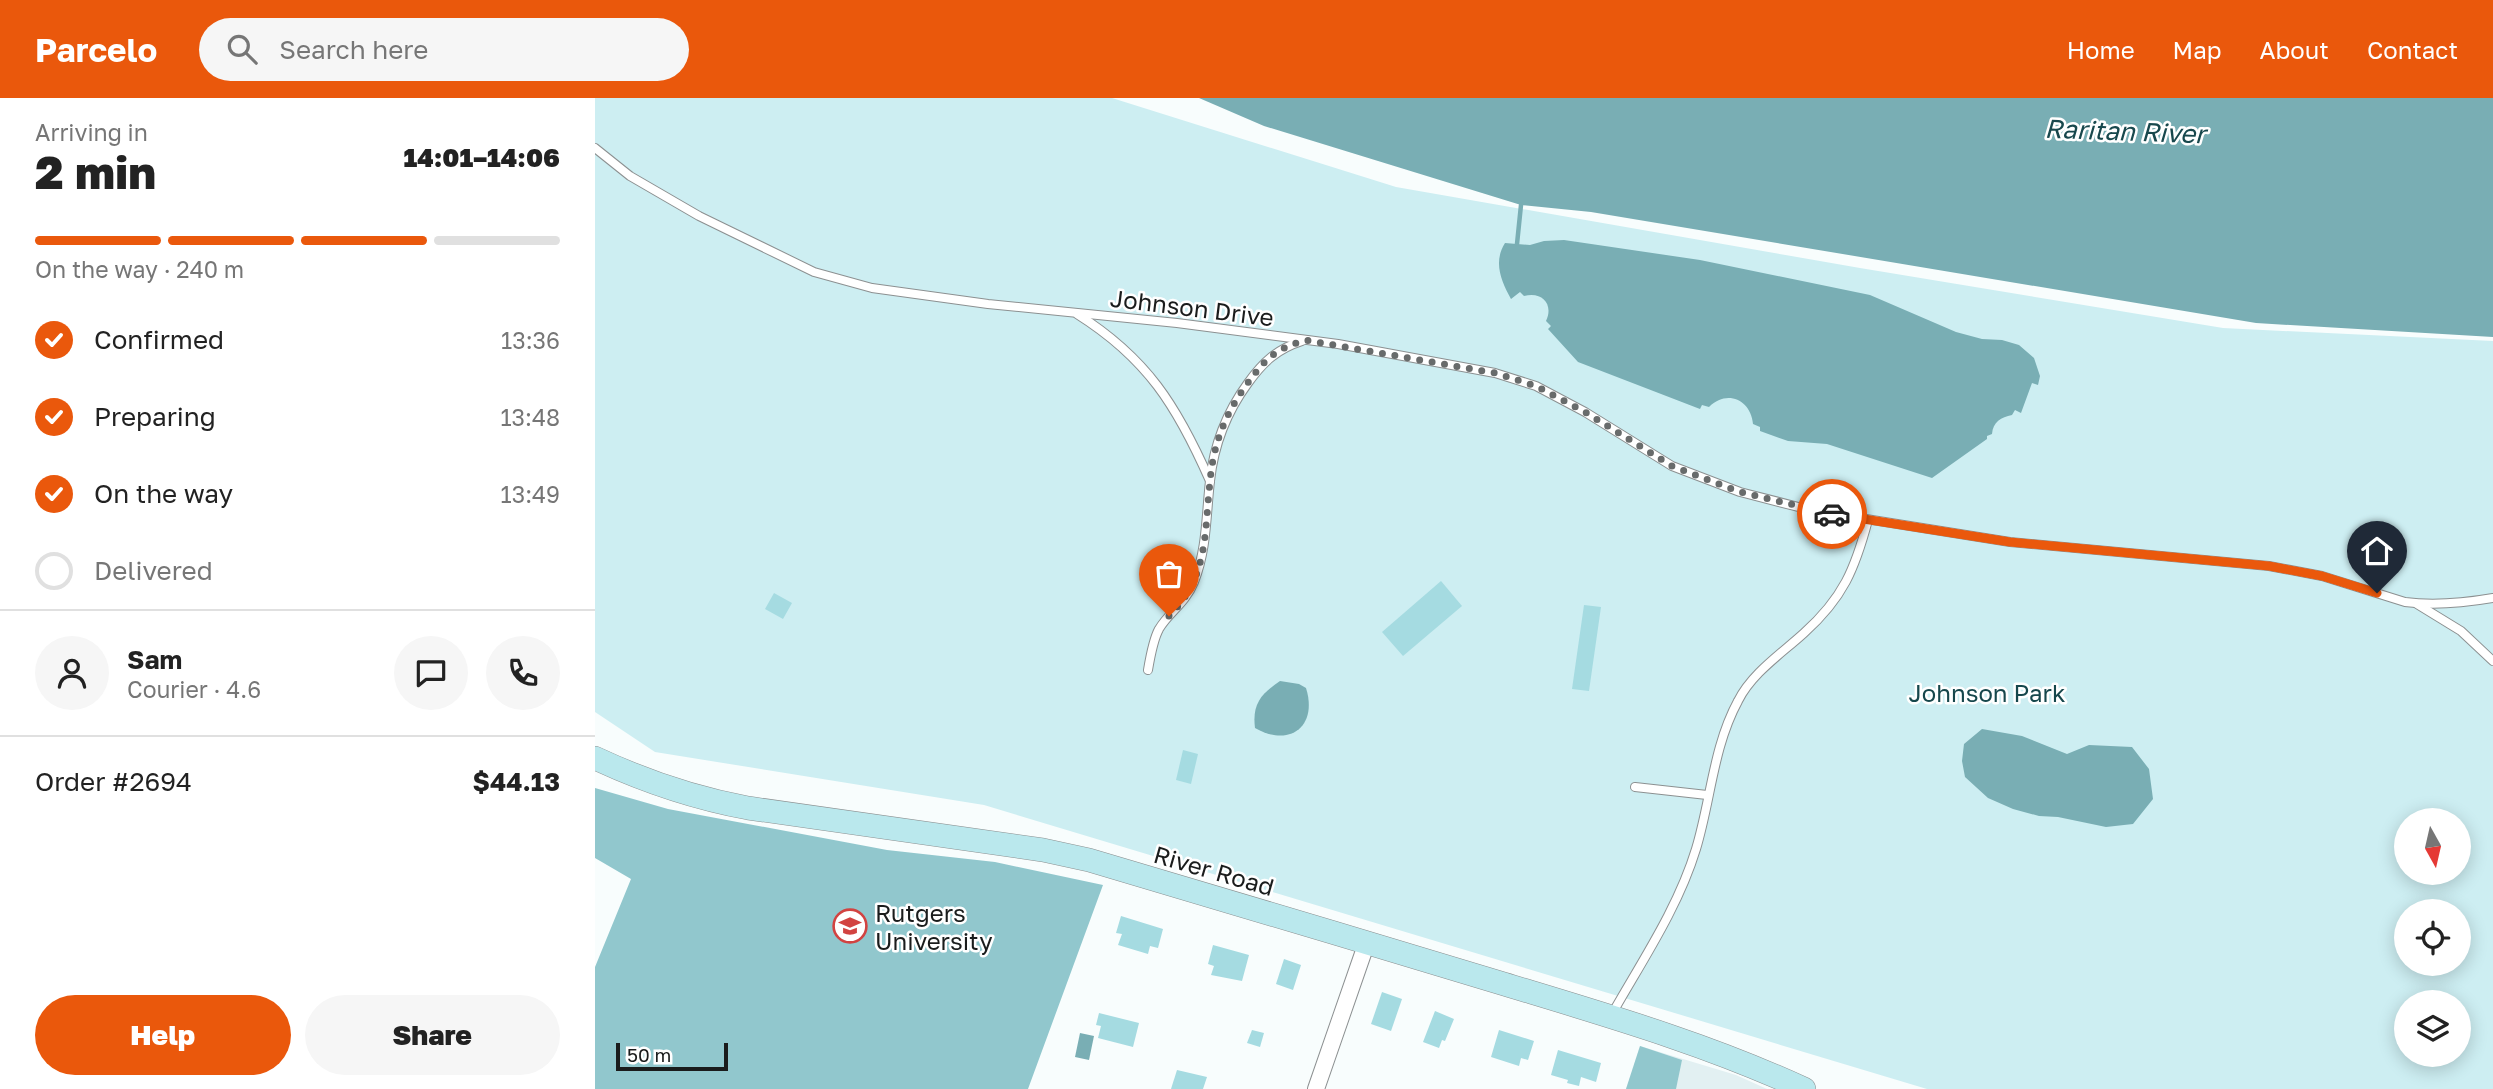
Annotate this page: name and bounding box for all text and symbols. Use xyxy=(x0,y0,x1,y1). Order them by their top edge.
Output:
search box xyxy=(199,18,689,81)
text: Parcelo xyxy=(35,30,157,69)
icon: search xyxy=(223,30,261,68)
text: Search here xyxy=(279,34,428,65)
text: Home xyxy=(2067,35,2135,64)
text: Map xyxy=(2173,35,2222,64)
text: About xyxy=(2260,35,2329,64)
text: Contact xyxy=(2367,35,2458,64)
water label: Raritan River xyxy=(2044,113,2210,149)
text: Arriving in xyxy=(35,118,148,146)
text: 14:01–14:06 xyxy=(404,142,560,173)
text: 2 min xyxy=(35,144,156,199)
text: On the way · 240 m xyxy=(35,255,244,283)
street label: Johnson Drive xyxy=(1109,283,1275,331)
icon: check xyxy=(35,321,73,359)
text: Confirmed xyxy=(94,324,224,355)
text: 13:36 xyxy=(501,326,560,354)
icon: check xyxy=(35,398,73,436)
text: Preparing xyxy=(94,401,216,432)
text: 13:48 xyxy=(500,403,560,431)
icon: check xyxy=(35,475,73,513)
text: On the way xyxy=(94,478,233,509)
courier xyxy=(1797,479,1867,549)
text: 13:49 xyxy=(501,480,560,508)
icon: car xyxy=(1813,495,1851,533)
pin xyxy=(2347,521,2407,593)
icon: home xyxy=(2358,532,2396,570)
pin xyxy=(1139,544,1199,616)
text: Delivered xyxy=(94,555,213,586)
icon: bag xyxy=(1150,555,1188,593)
button: person xyxy=(35,636,109,710)
button: chat xyxy=(394,636,468,710)
button: phone xyxy=(486,636,560,710)
text: Sam xyxy=(127,644,182,675)
text: Courier · 4.6 xyxy=(127,675,261,703)
park label: Johnson Park xyxy=(1908,678,2066,707)
text: Order #2694 xyxy=(35,766,192,797)
text: $44.13 xyxy=(473,766,560,797)
north arrow xyxy=(2394,808,2471,886)
map controls xyxy=(2394,808,2471,1067)
street label: River Road xyxy=(1151,839,1277,901)
place label: Rutgers University xyxy=(875,898,993,955)
button: locate xyxy=(2394,899,2471,976)
school or university icon: Rutgers University xyxy=(831,907,869,945)
button: layers xyxy=(2394,990,2471,1067)
button: Help xyxy=(35,995,291,1075)
button: Share xyxy=(305,995,560,1075)
scale bar xyxy=(616,1040,728,1072)
text: 50 m xyxy=(627,1043,671,1066)

